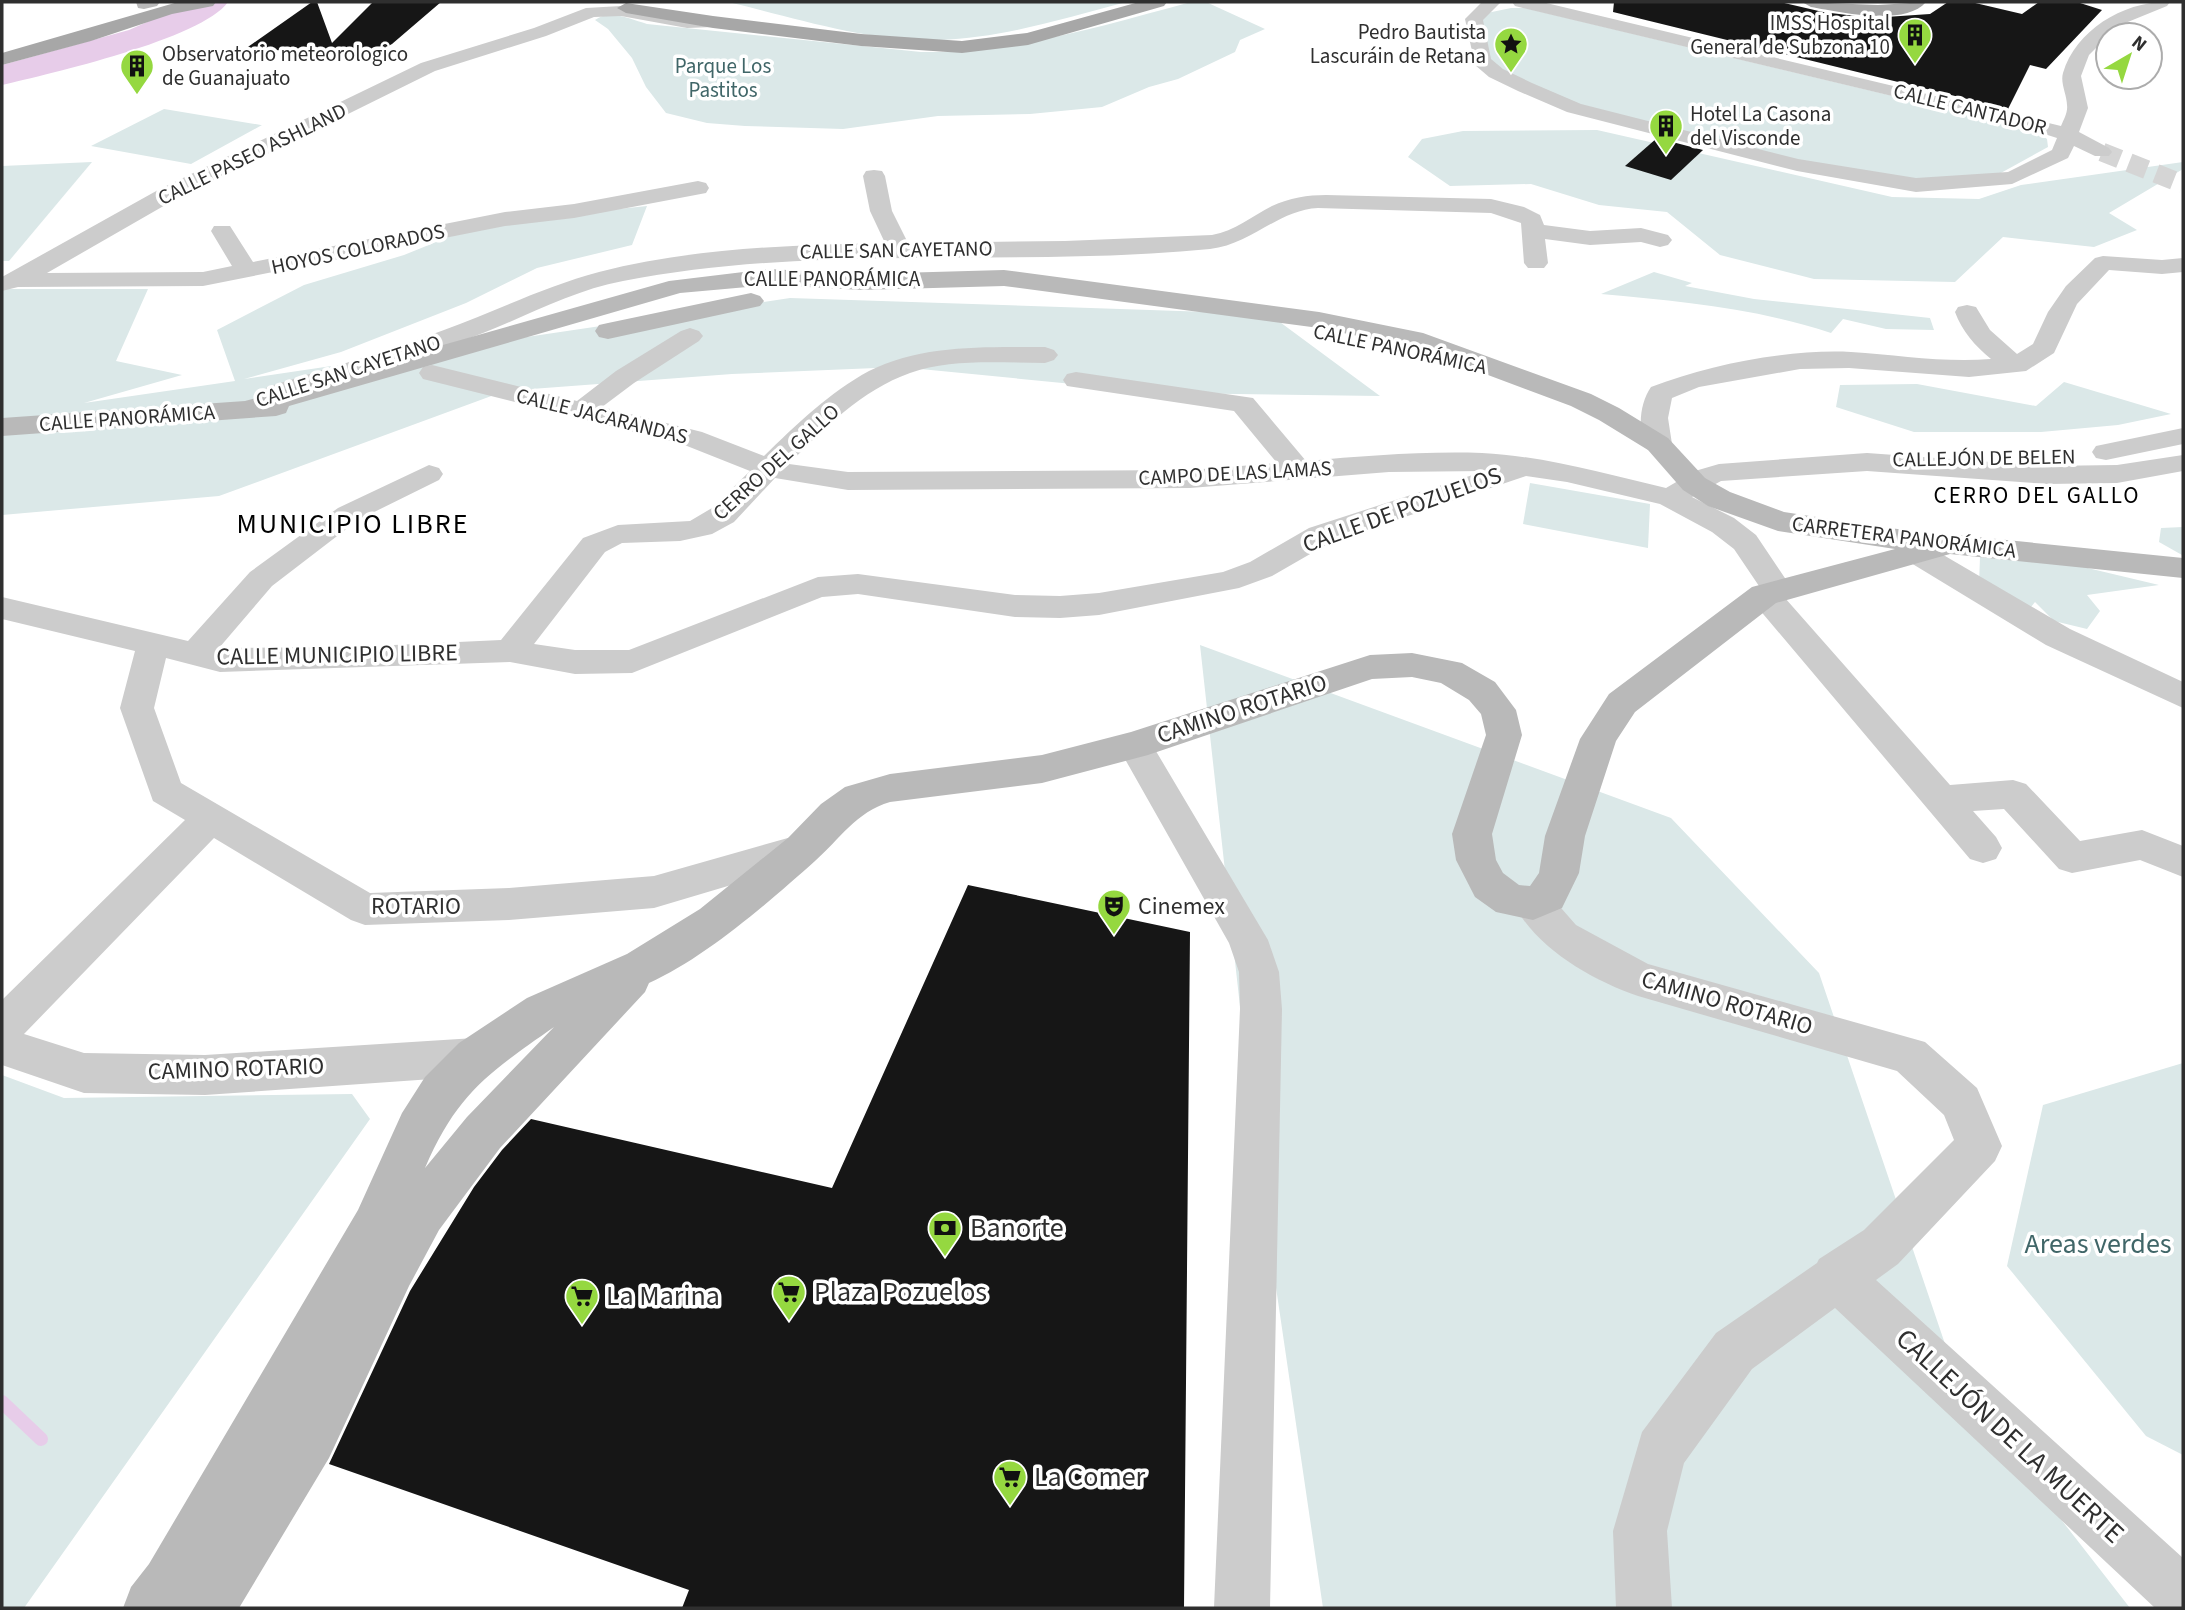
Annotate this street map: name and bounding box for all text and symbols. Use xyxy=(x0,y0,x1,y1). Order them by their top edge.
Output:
place label: IMSS Hospital General de Subzona 10 xyxy=(1690,8,1890,62)
building icon: IMSS Hospital General de Subzona 10 xyxy=(1896,16,1934,65)
place label: Pedro Bautista Lascuráin de Retana xyxy=(1310,17,1486,71)
north arrow xyxy=(2094,21,2164,91)
place icon: Pedro Bautista Lascuráin de Retana xyxy=(1492,25,1530,74)
text: N xyxy=(2125,29,2152,58)
place label: Observatorio meteorologico de Guanajuato xyxy=(162,39,408,93)
building icon: Observatorio meteorologico de Guanajuato xyxy=(118,47,156,96)
park label: Parque Los Pastitos xyxy=(675,51,771,105)
street label: CALLE CANTADOR xyxy=(1890,75,2050,143)
street label: CALLE PASEO ASHLAND xyxy=(153,95,351,213)
place label: Hotel La Casona del Visconde xyxy=(1690,99,1831,153)
building icon: Hotel La Casona del Visconde xyxy=(1647,107,1685,156)
street label: HOYOS COLORADOS xyxy=(269,216,447,282)
street label: CALLE SAN CAYETANO xyxy=(799,233,993,267)
street label: CALLE PANORÁMICA xyxy=(744,264,921,294)
street label: CALLE PANORÁMICA xyxy=(1311,316,1490,382)
street label: CALLE SAN CAYETANO xyxy=(252,327,444,415)
street label: CALLE JACARANDAS xyxy=(513,380,691,452)
street label: CALLE PANORÁMICA xyxy=(38,397,217,439)
street label: CERRO DEL GALLO xyxy=(706,397,846,527)
street label: CALLEJÓN DE BELEN xyxy=(1892,441,2076,475)
street label: CAMPO DE LAS LAMAS xyxy=(1138,453,1332,493)
street label: CALLE DE POZUELOS xyxy=(1298,458,1506,562)
district label: CERRO DEL GALLO xyxy=(1934,479,2140,512)
district label: MUNICIPIO LIBRE xyxy=(237,504,469,544)
street label: CARRETERA PANORÁMICA xyxy=(1790,508,2018,566)
street label: CALLE MUNICIPIO LIBRE xyxy=(216,635,458,675)
street label: CAMINO ROTARIO xyxy=(1153,665,1331,753)
theatre icon: Cinemex xyxy=(1095,887,1133,936)
street label: ROTARIO xyxy=(371,889,461,924)
place label: Cinemex xyxy=(1138,889,1225,924)
street label: CAMINO ROTARIO xyxy=(1637,962,1817,1044)
street label: CAMINO ROTARIO xyxy=(147,1048,325,1090)
place label: Banorte xyxy=(970,1208,1064,1248)
bank icon: Banorte xyxy=(926,1209,964,1258)
park label: Areas verdes xyxy=(2024,1224,2172,1264)
place label: Plaza Pozuelos xyxy=(814,1272,987,1312)
supermarket icon: Plaza Pozuelos xyxy=(770,1273,808,1322)
place label: La Marina xyxy=(606,1276,720,1316)
supermarket icon: La Marina xyxy=(563,1277,601,1326)
street label: CALLEJÓN DE LA MUERTE xyxy=(1887,1319,2133,1553)
place label: La Comer xyxy=(1034,1457,1146,1497)
supermarket icon: La Comer xyxy=(991,1458,1029,1507)

